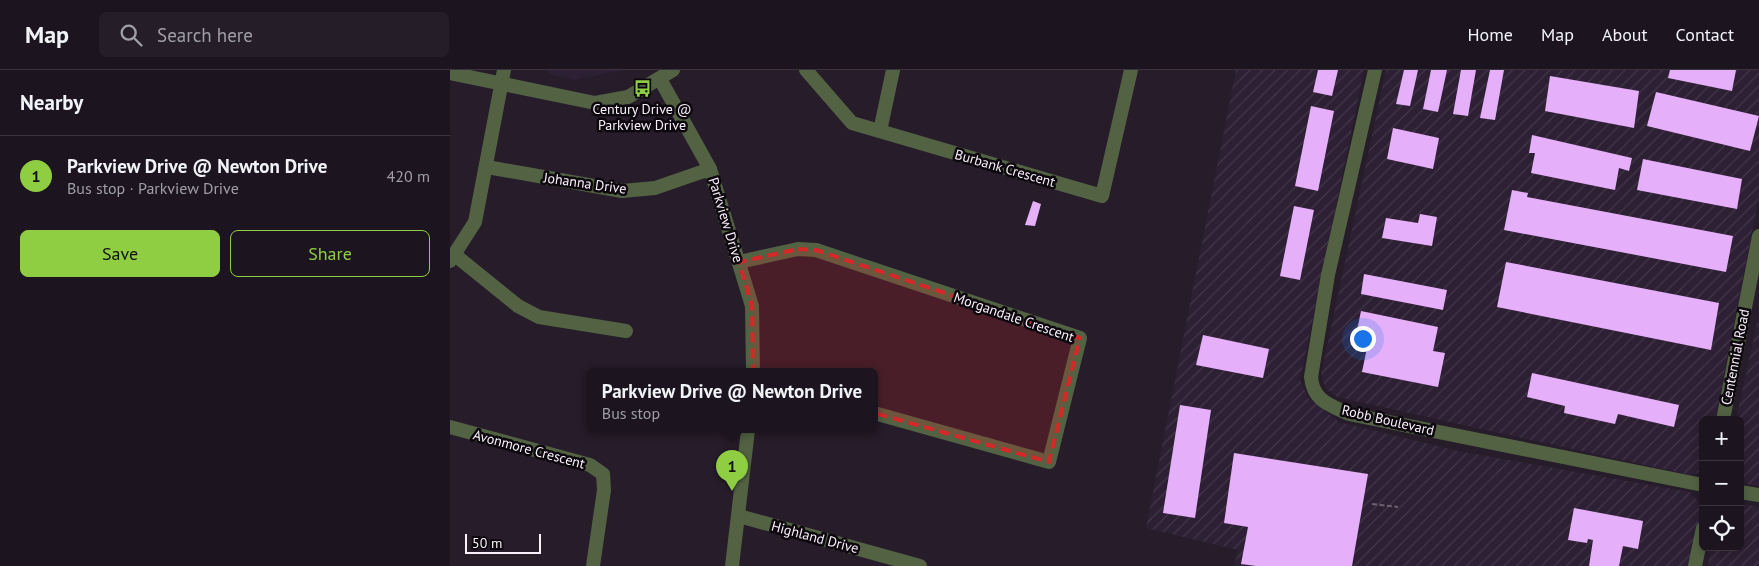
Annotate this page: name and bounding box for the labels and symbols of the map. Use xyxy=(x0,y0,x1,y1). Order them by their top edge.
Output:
bus stop icon: Century Drive @ Parkview Drive xyxy=(632,79,652,99)
place label: Century Drive @ Parkview Drive xyxy=(592,100,692,134)
street label: Burbank Crescent xyxy=(953,145,1058,191)
street label: Johanna Drive xyxy=(541,168,628,198)
street label: Parkview Drive xyxy=(705,175,747,265)
street label: Morgandale Crescent xyxy=(952,288,1077,346)
street label: Centennial Road xyxy=(1717,307,1753,407)
your location xyxy=(1350,326,1376,352)
street label: Robb Boulevard xyxy=(1340,401,1436,439)
street label: Avonmore Crescent xyxy=(471,425,587,473)
pin: 1 xyxy=(716,450,748,491)
street label: Highland Drive xyxy=(769,517,861,557)
scale bar xyxy=(465,531,541,554)

